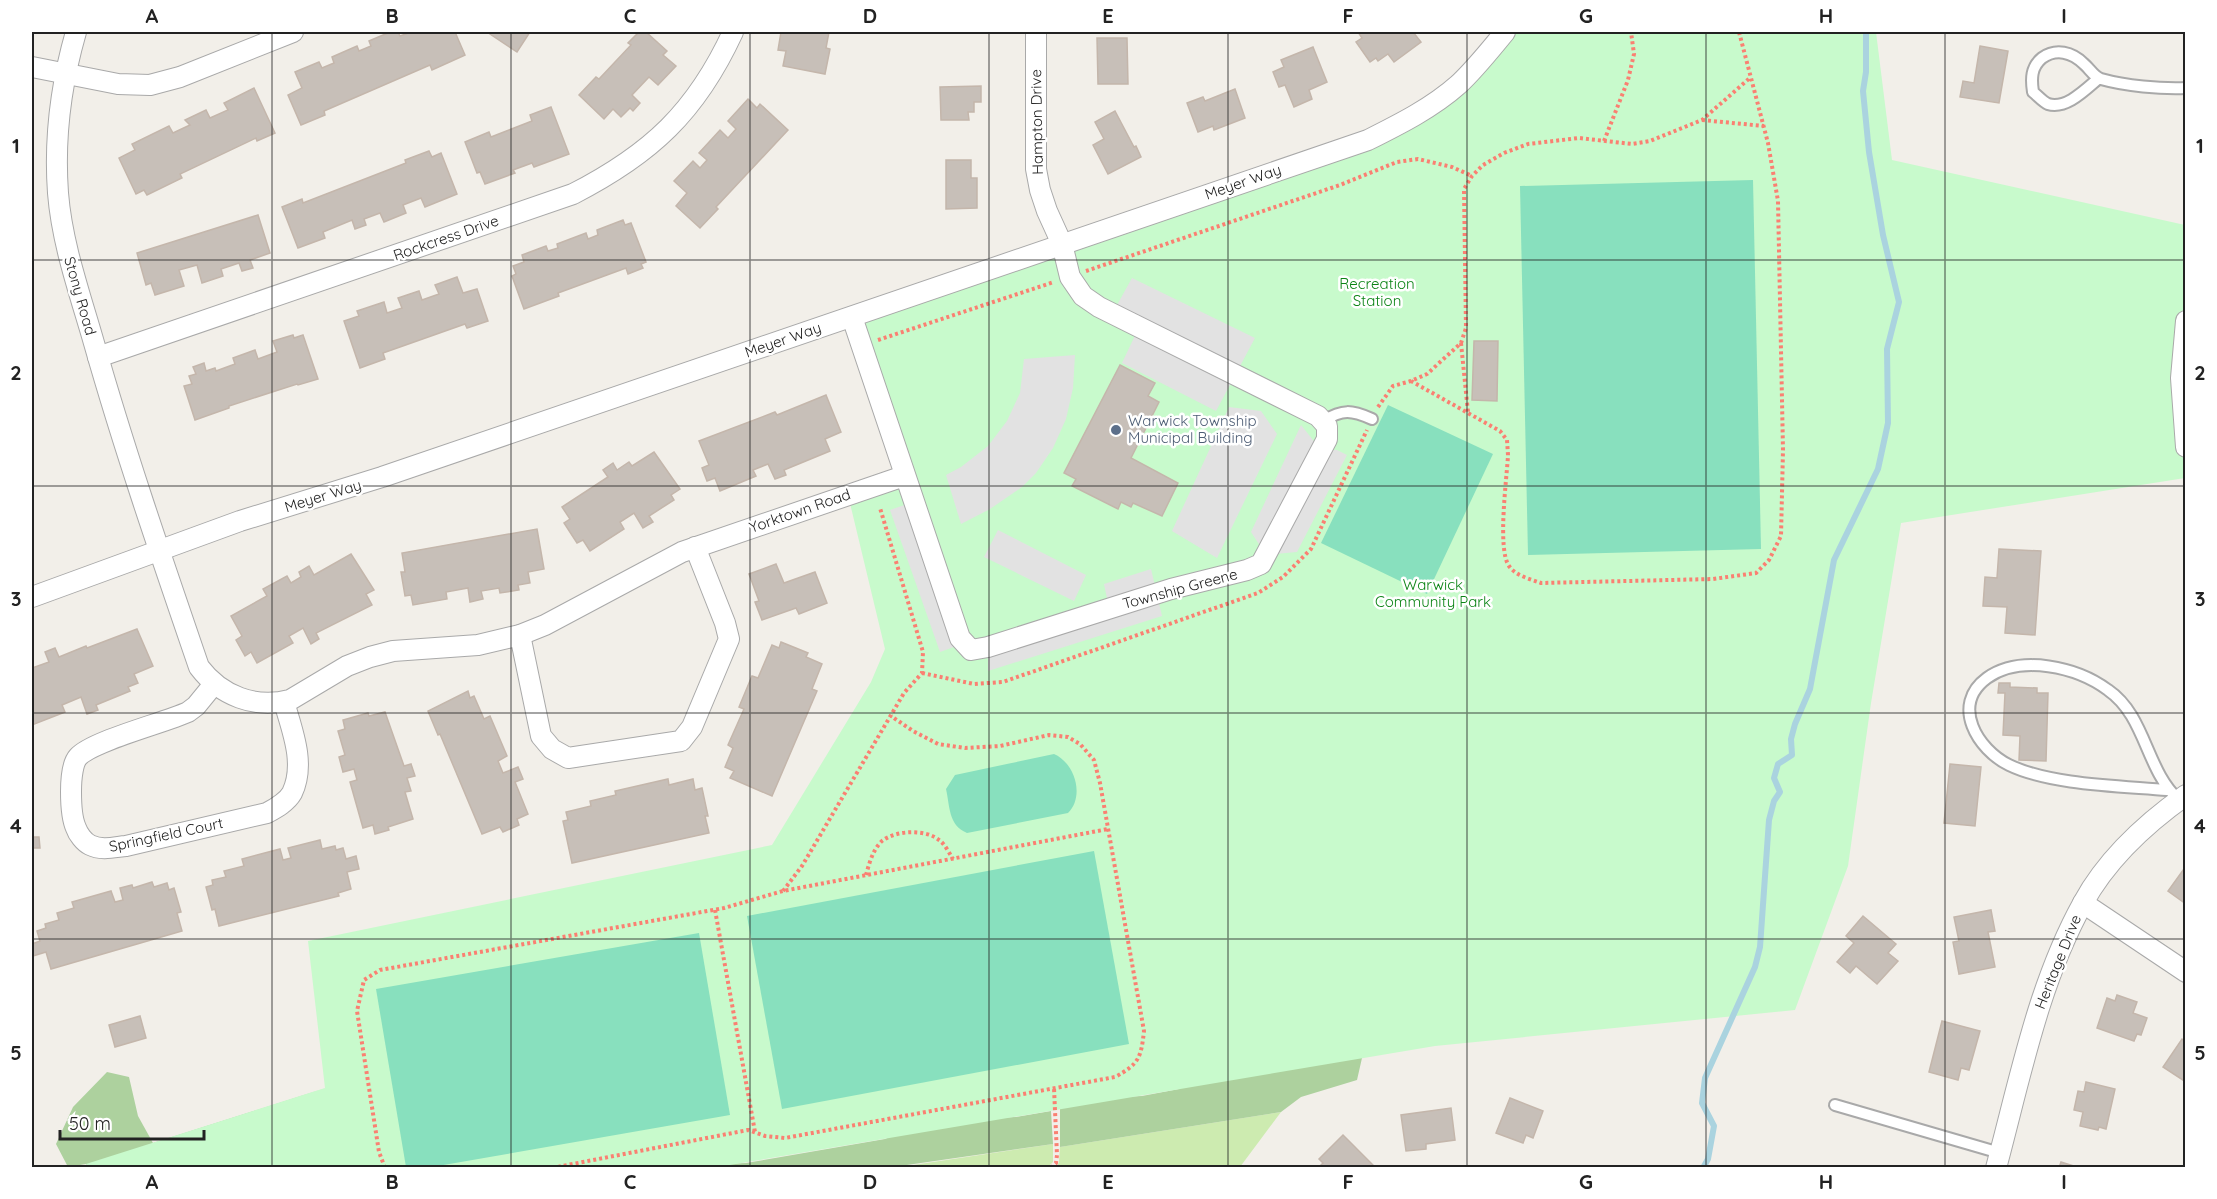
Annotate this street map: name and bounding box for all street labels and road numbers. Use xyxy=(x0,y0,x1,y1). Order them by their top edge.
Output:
street label: Hampton Drive xyxy=(1026,69,1047,175)
street label: Meyer Way xyxy=(1202,160,1284,203)
street label: Rockcress Drive xyxy=(391,211,501,264)
street label: Stony Road xyxy=(60,254,101,337)
street label: Meyer Way xyxy=(742,318,824,361)
street label: Meyer Way xyxy=(282,475,364,516)
street label: Yorktown Road xyxy=(747,484,853,537)
street label: Township Greene xyxy=(1120,564,1239,613)
street label: Springfield Court xyxy=(107,813,225,856)
street label: Heritage Drive xyxy=(2030,912,2085,1012)

